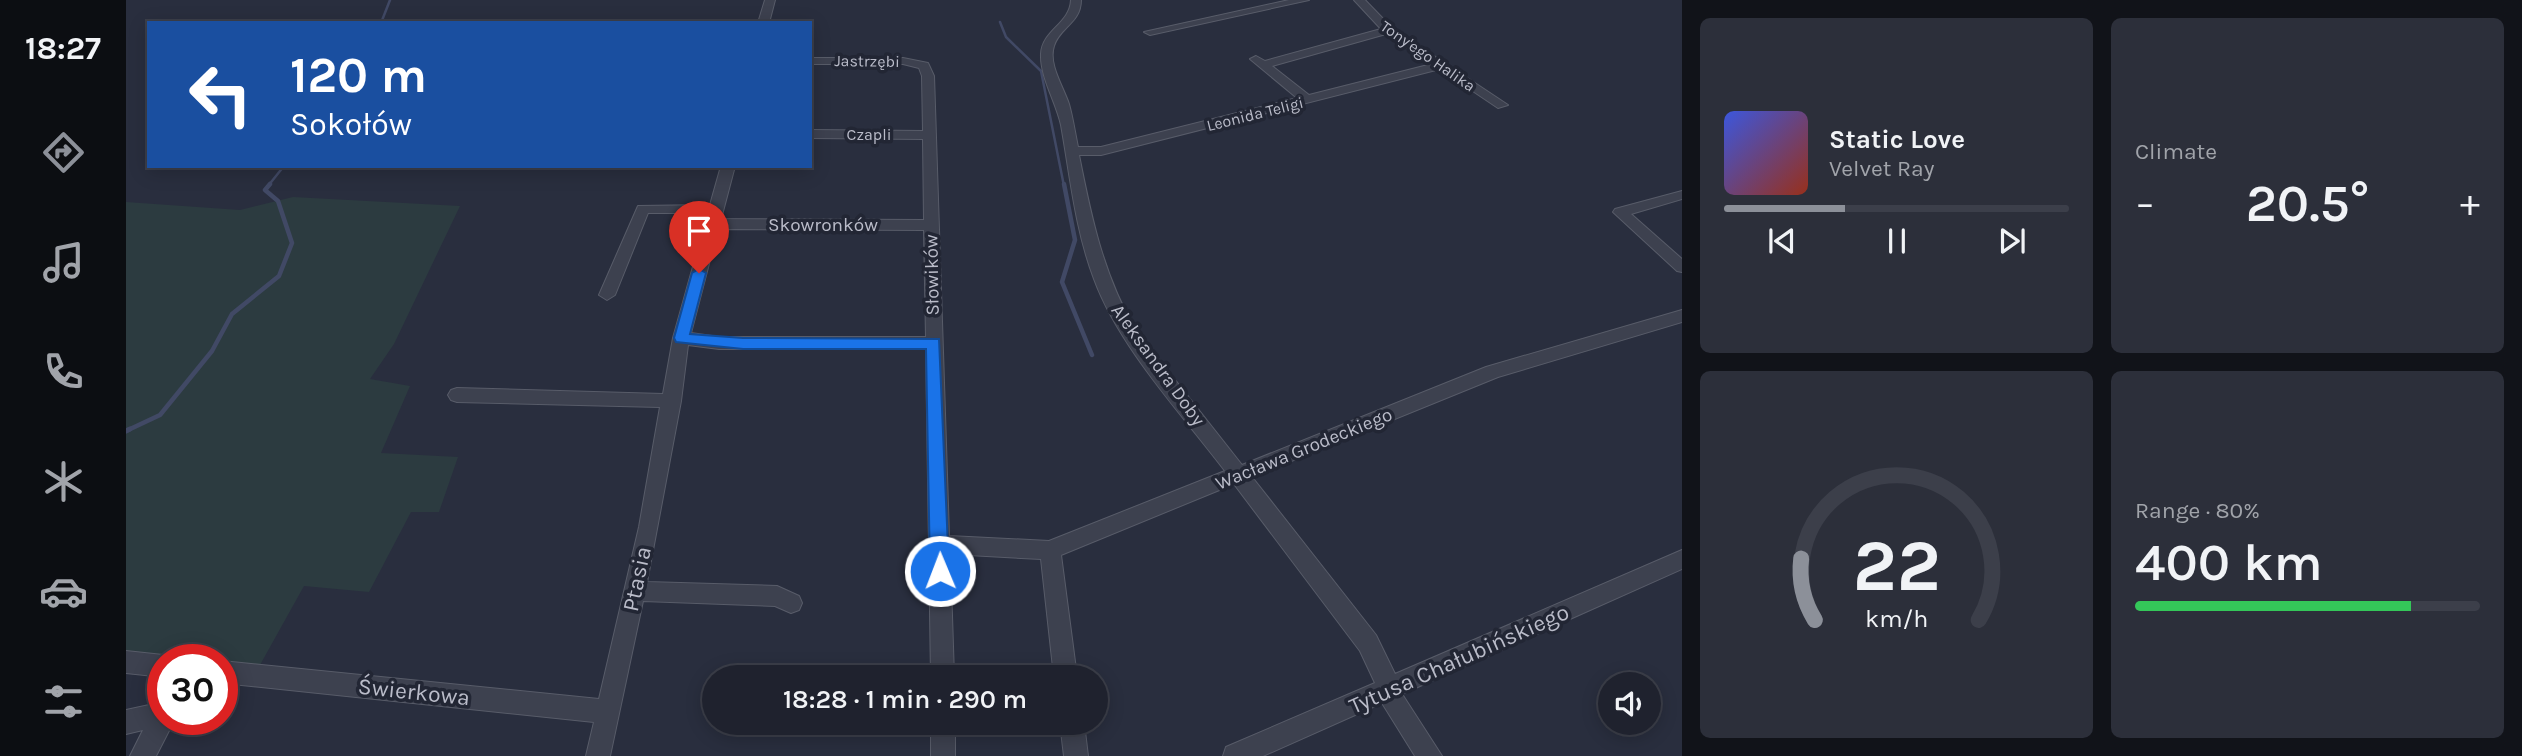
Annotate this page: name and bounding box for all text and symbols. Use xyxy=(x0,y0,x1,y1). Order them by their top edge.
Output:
street label: Tony'ego Halika xyxy=(1377,16,1479,96)
text: 18:27 xyxy=(25,30,101,67)
text: 120 m xyxy=(290,47,427,104)
icon: left xyxy=(175,49,266,140)
street label: Jastrzębi xyxy=(834,51,900,71)
street label: Leonida Teligi xyxy=(1205,93,1305,135)
text: Sokołów xyxy=(290,106,412,143)
text: Static Love xyxy=(1829,124,1965,155)
street label: Czapli xyxy=(847,125,891,144)
icon: directions xyxy=(39,128,88,177)
text: Climate xyxy=(2135,138,2217,165)
text: Velvet Ray xyxy=(1829,155,1934,182)
text: 20.5° xyxy=(2246,173,2369,234)
text: − xyxy=(2135,181,2155,226)
text: + xyxy=(2460,181,2480,226)
pin xyxy=(669,201,729,273)
icon: arrive xyxy=(680,212,718,250)
street label: Skowronków xyxy=(768,214,878,236)
icon: previous xyxy=(1763,222,1801,260)
icon: pause xyxy=(1878,222,1916,260)
icon: next xyxy=(1993,222,2031,260)
street label: Słowików xyxy=(920,234,944,316)
icon: music xyxy=(39,238,88,287)
street label: Aleksandra Doby xyxy=(1107,300,1210,430)
icon: phone xyxy=(39,347,88,396)
street label: Wacława Grodeckiego xyxy=(1212,403,1396,495)
icon: climate xyxy=(39,457,88,506)
text: Range · 80% xyxy=(2135,497,2260,524)
text: 22 xyxy=(1852,524,1941,609)
text: 400 km xyxy=(2135,532,2323,593)
position arrow xyxy=(903,534,977,608)
street label: Ptasia xyxy=(617,544,657,614)
icon: car xyxy=(39,567,88,616)
street label: Tytusa Chałubińskiego xyxy=(1345,598,1573,720)
text: km/h xyxy=(1865,604,1928,633)
speed limit sign: 30 xyxy=(147,644,238,735)
map controls xyxy=(1598,672,1661,735)
button: sound xyxy=(1598,672,1661,735)
street label: Świerkowa xyxy=(357,673,471,711)
icon: filters xyxy=(39,677,88,726)
text: 18:28 · 1 min · 290 m xyxy=(783,684,1027,715)

